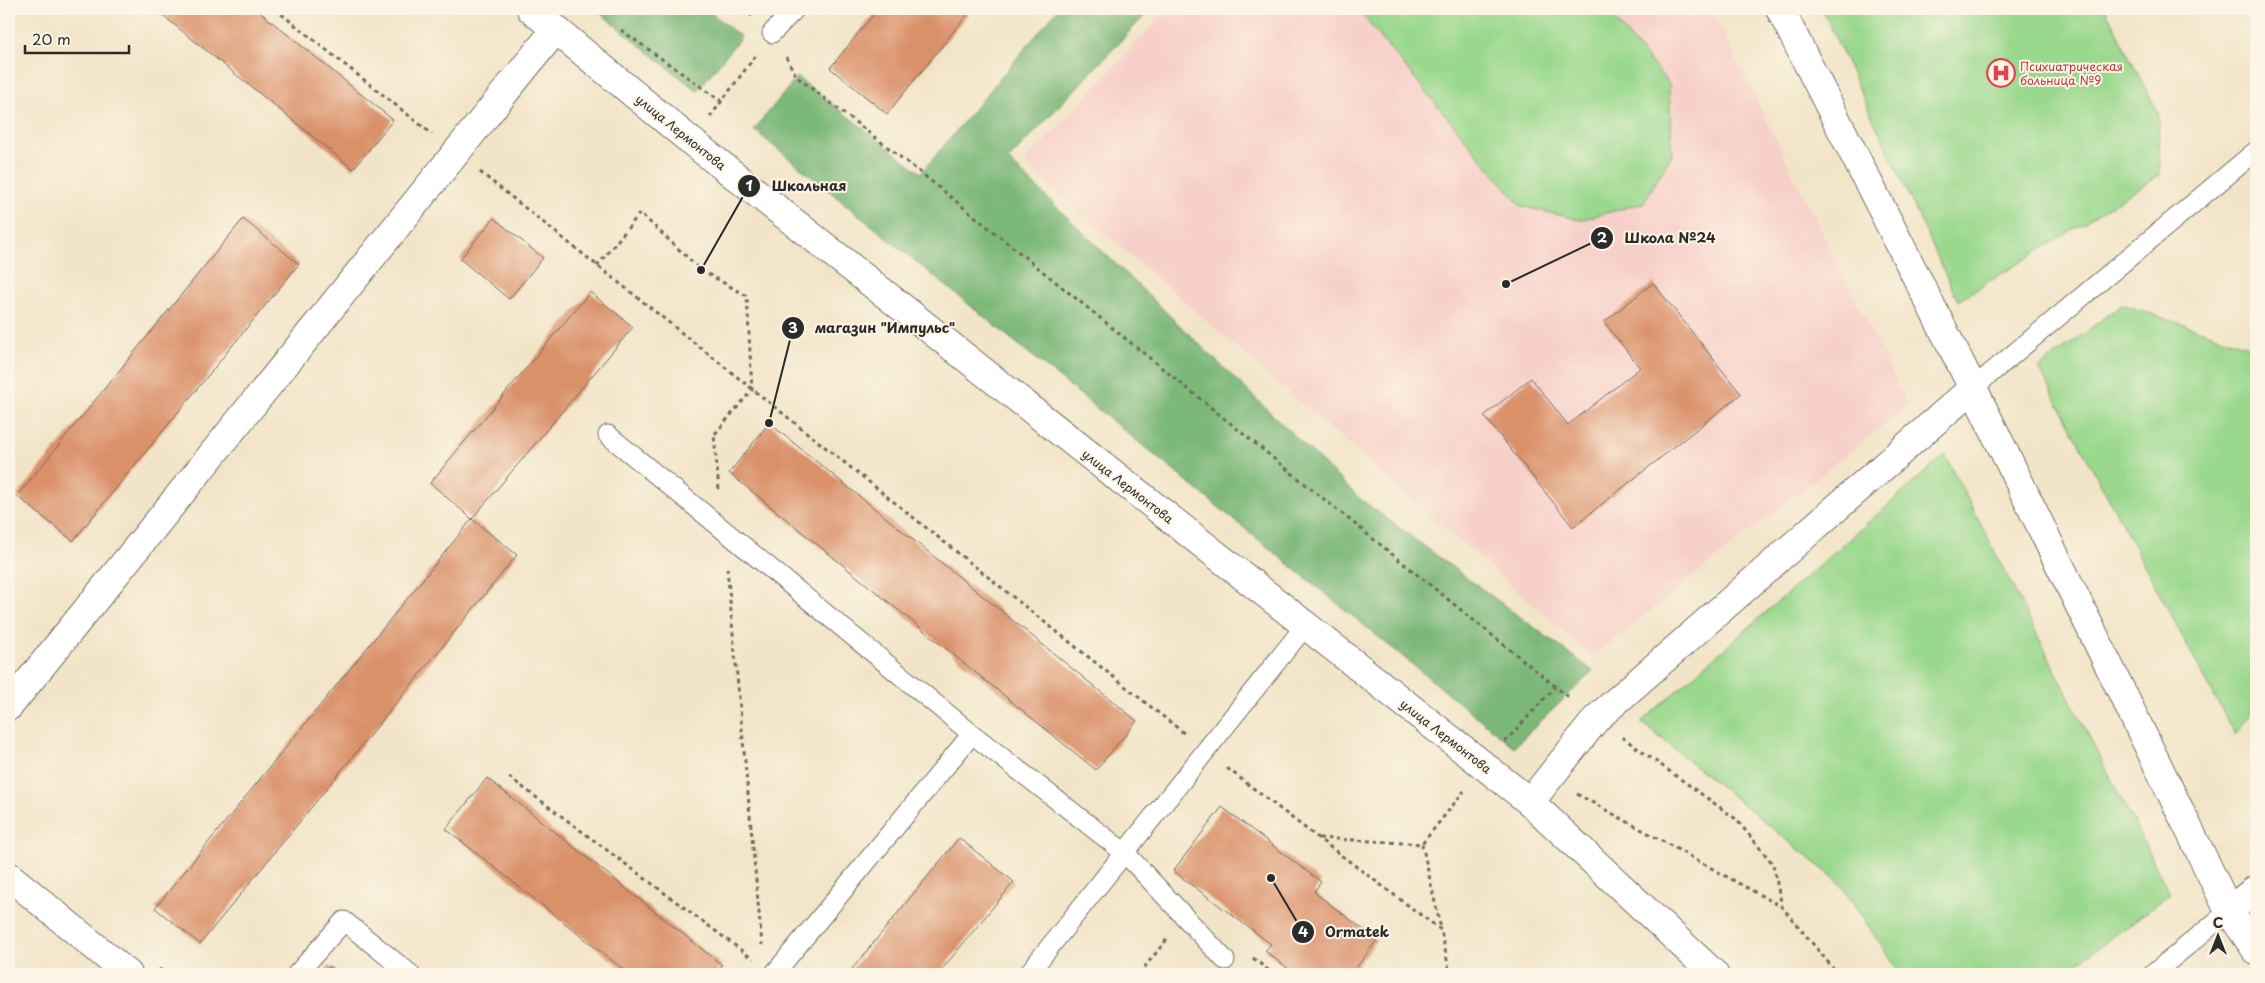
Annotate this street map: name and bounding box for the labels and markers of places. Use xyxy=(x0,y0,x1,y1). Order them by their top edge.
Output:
place label: Психиатрическая больница №9 xyxy=(2020,57,2123,89)
hospital icon: Психиатрическая больница №9 xyxy=(1986,58,2016,88)
callout: Школьная xyxy=(737,172,856,201)
callout: Школа №24 xyxy=(1589,223,1726,252)
callout: магазин "Импульс" xyxy=(780,313,966,342)
callout: Ormatek xyxy=(1290,917,1399,946)

